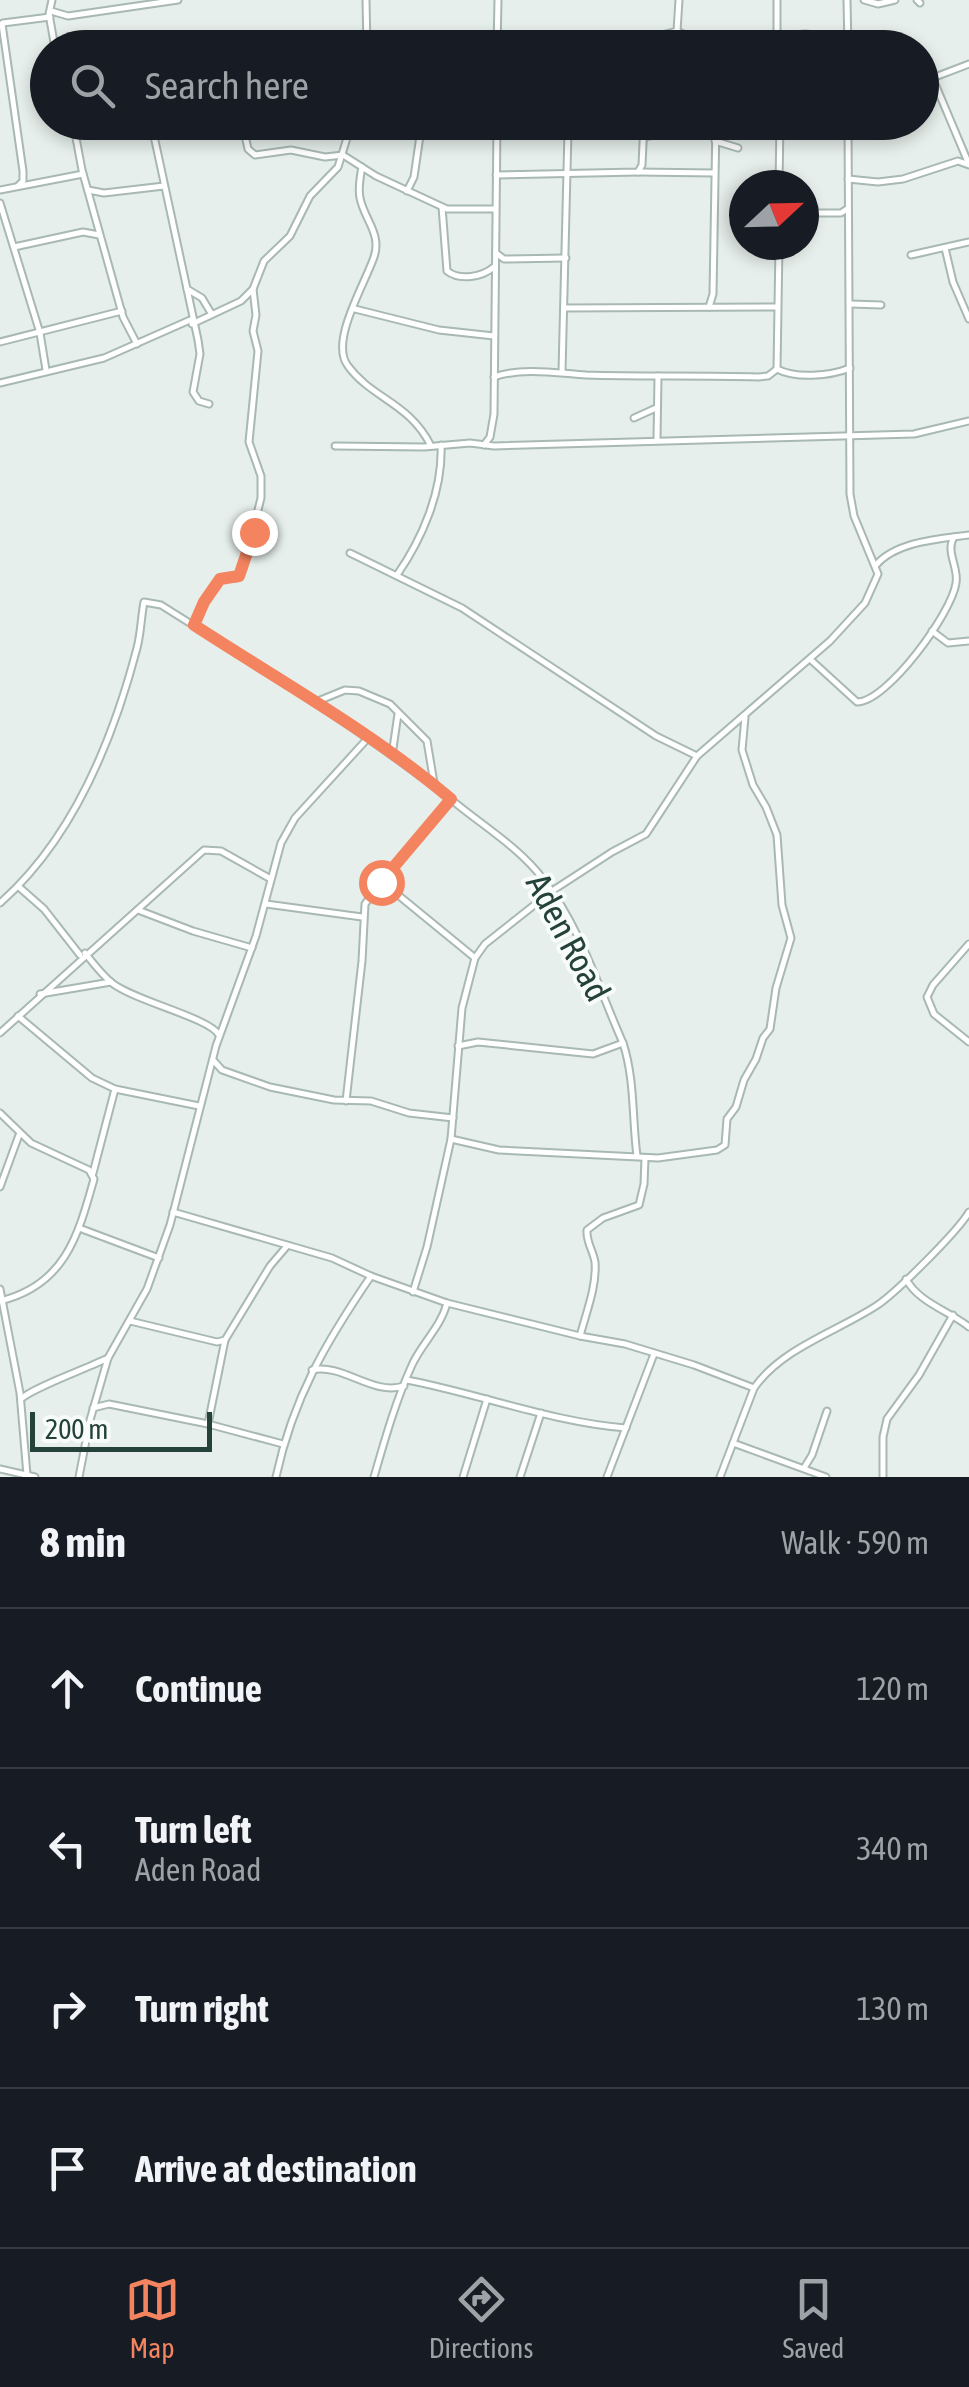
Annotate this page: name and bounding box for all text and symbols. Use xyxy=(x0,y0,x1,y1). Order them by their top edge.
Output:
search box xyxy=(30,30,939,140)
icon: search xyxy=(65,58,120,113)
text: Search here xyxy=(145,64,309,107)
north arrow xyxy=(729,170,819,260)
route end xyxy=(232,510,278,556)
route start xyxy=(359,860,405,906)
street label: Aden Road xyxy=(519,867,619,1007)
scale bar xyxy=(30,1407,212,1452)
text: 200 m xyxy=(45,1413,108,1445)
text: 8 min xyxy=(40,1518,126,1566)
text: Walk · 590 m xyxy=(781,1524,929,1561)
icon: ahead xyxy=(40,1661,95,1716)
text: Continue xyxy=(135,1667,262,1710)
text: 120 m xyxy=(856,1670,929,1707)
text: Turn left xyxy=(135,1808,251,1851)
icon: left xyxy=(40,1821,95,1876)
text: 340 m xyxy=(856,1830,929,1867)
text: Aden Road xyxy=(135,1851,261,1888)
icon: right xyxy=(40,1981,95,2036)
text: Turn right xyxy=(135,1987,269,2030)
text: 130 m xyxy=(856,1990,929,2027)
icon: arrive xyxy=(40,2141,95,2196)
text: Arrive at destination xyxy=(135,2147,417,2190)
tab: Map xyxy=(125,2272,180,2364)
tab: Directions xyxy=(429,2272,533,2364)
tab: Saved xyxy=(783,2272,844,2364)

